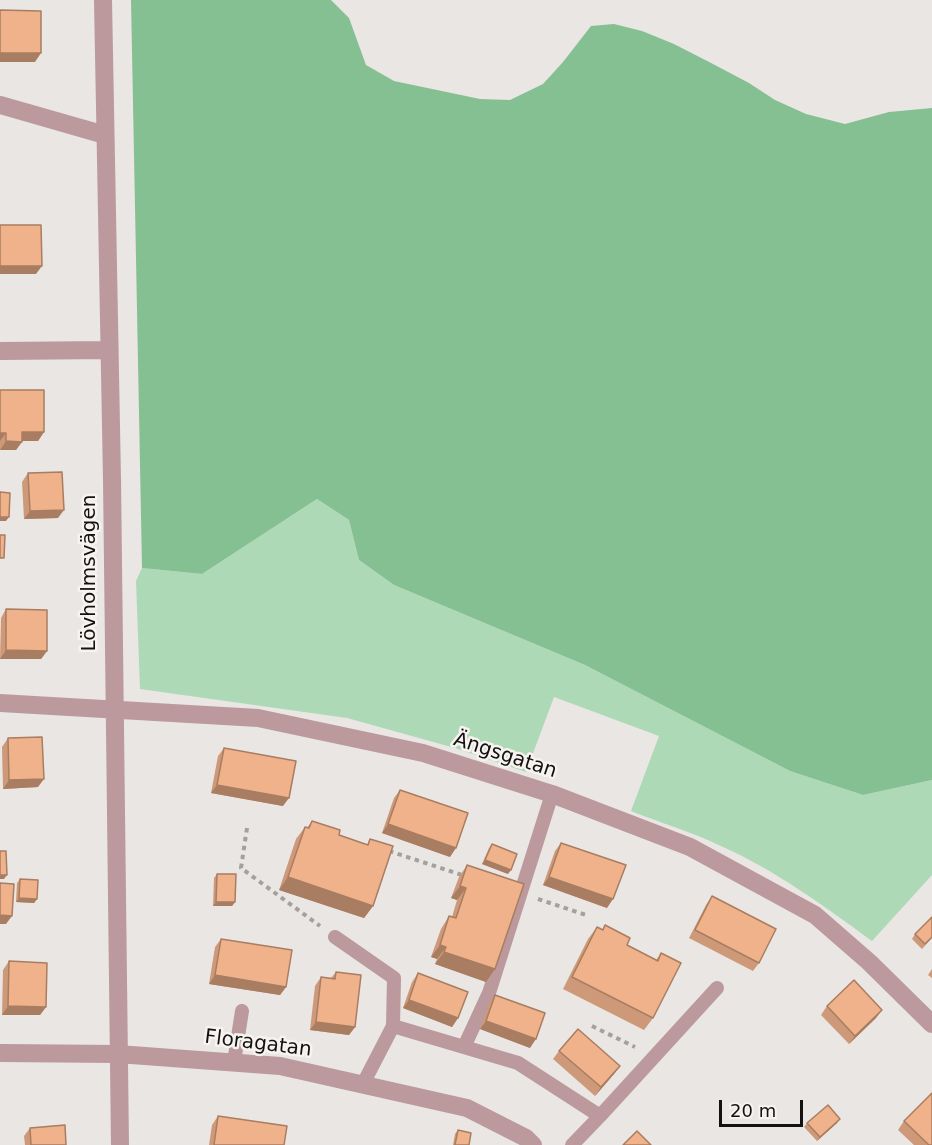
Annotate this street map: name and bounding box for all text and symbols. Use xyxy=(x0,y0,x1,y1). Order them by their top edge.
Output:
street label: Lövholmsvägen xyxy=(78,494,102,652)
street label: Ängsgatan xyxy=(450,728,560,784)
street label: Floragatan xyxy=(203,1026,313,1062)
scale bar xyxy=(722,1088,806,1126)
text: 20 m xyxy=(730,1100,776,1121)

